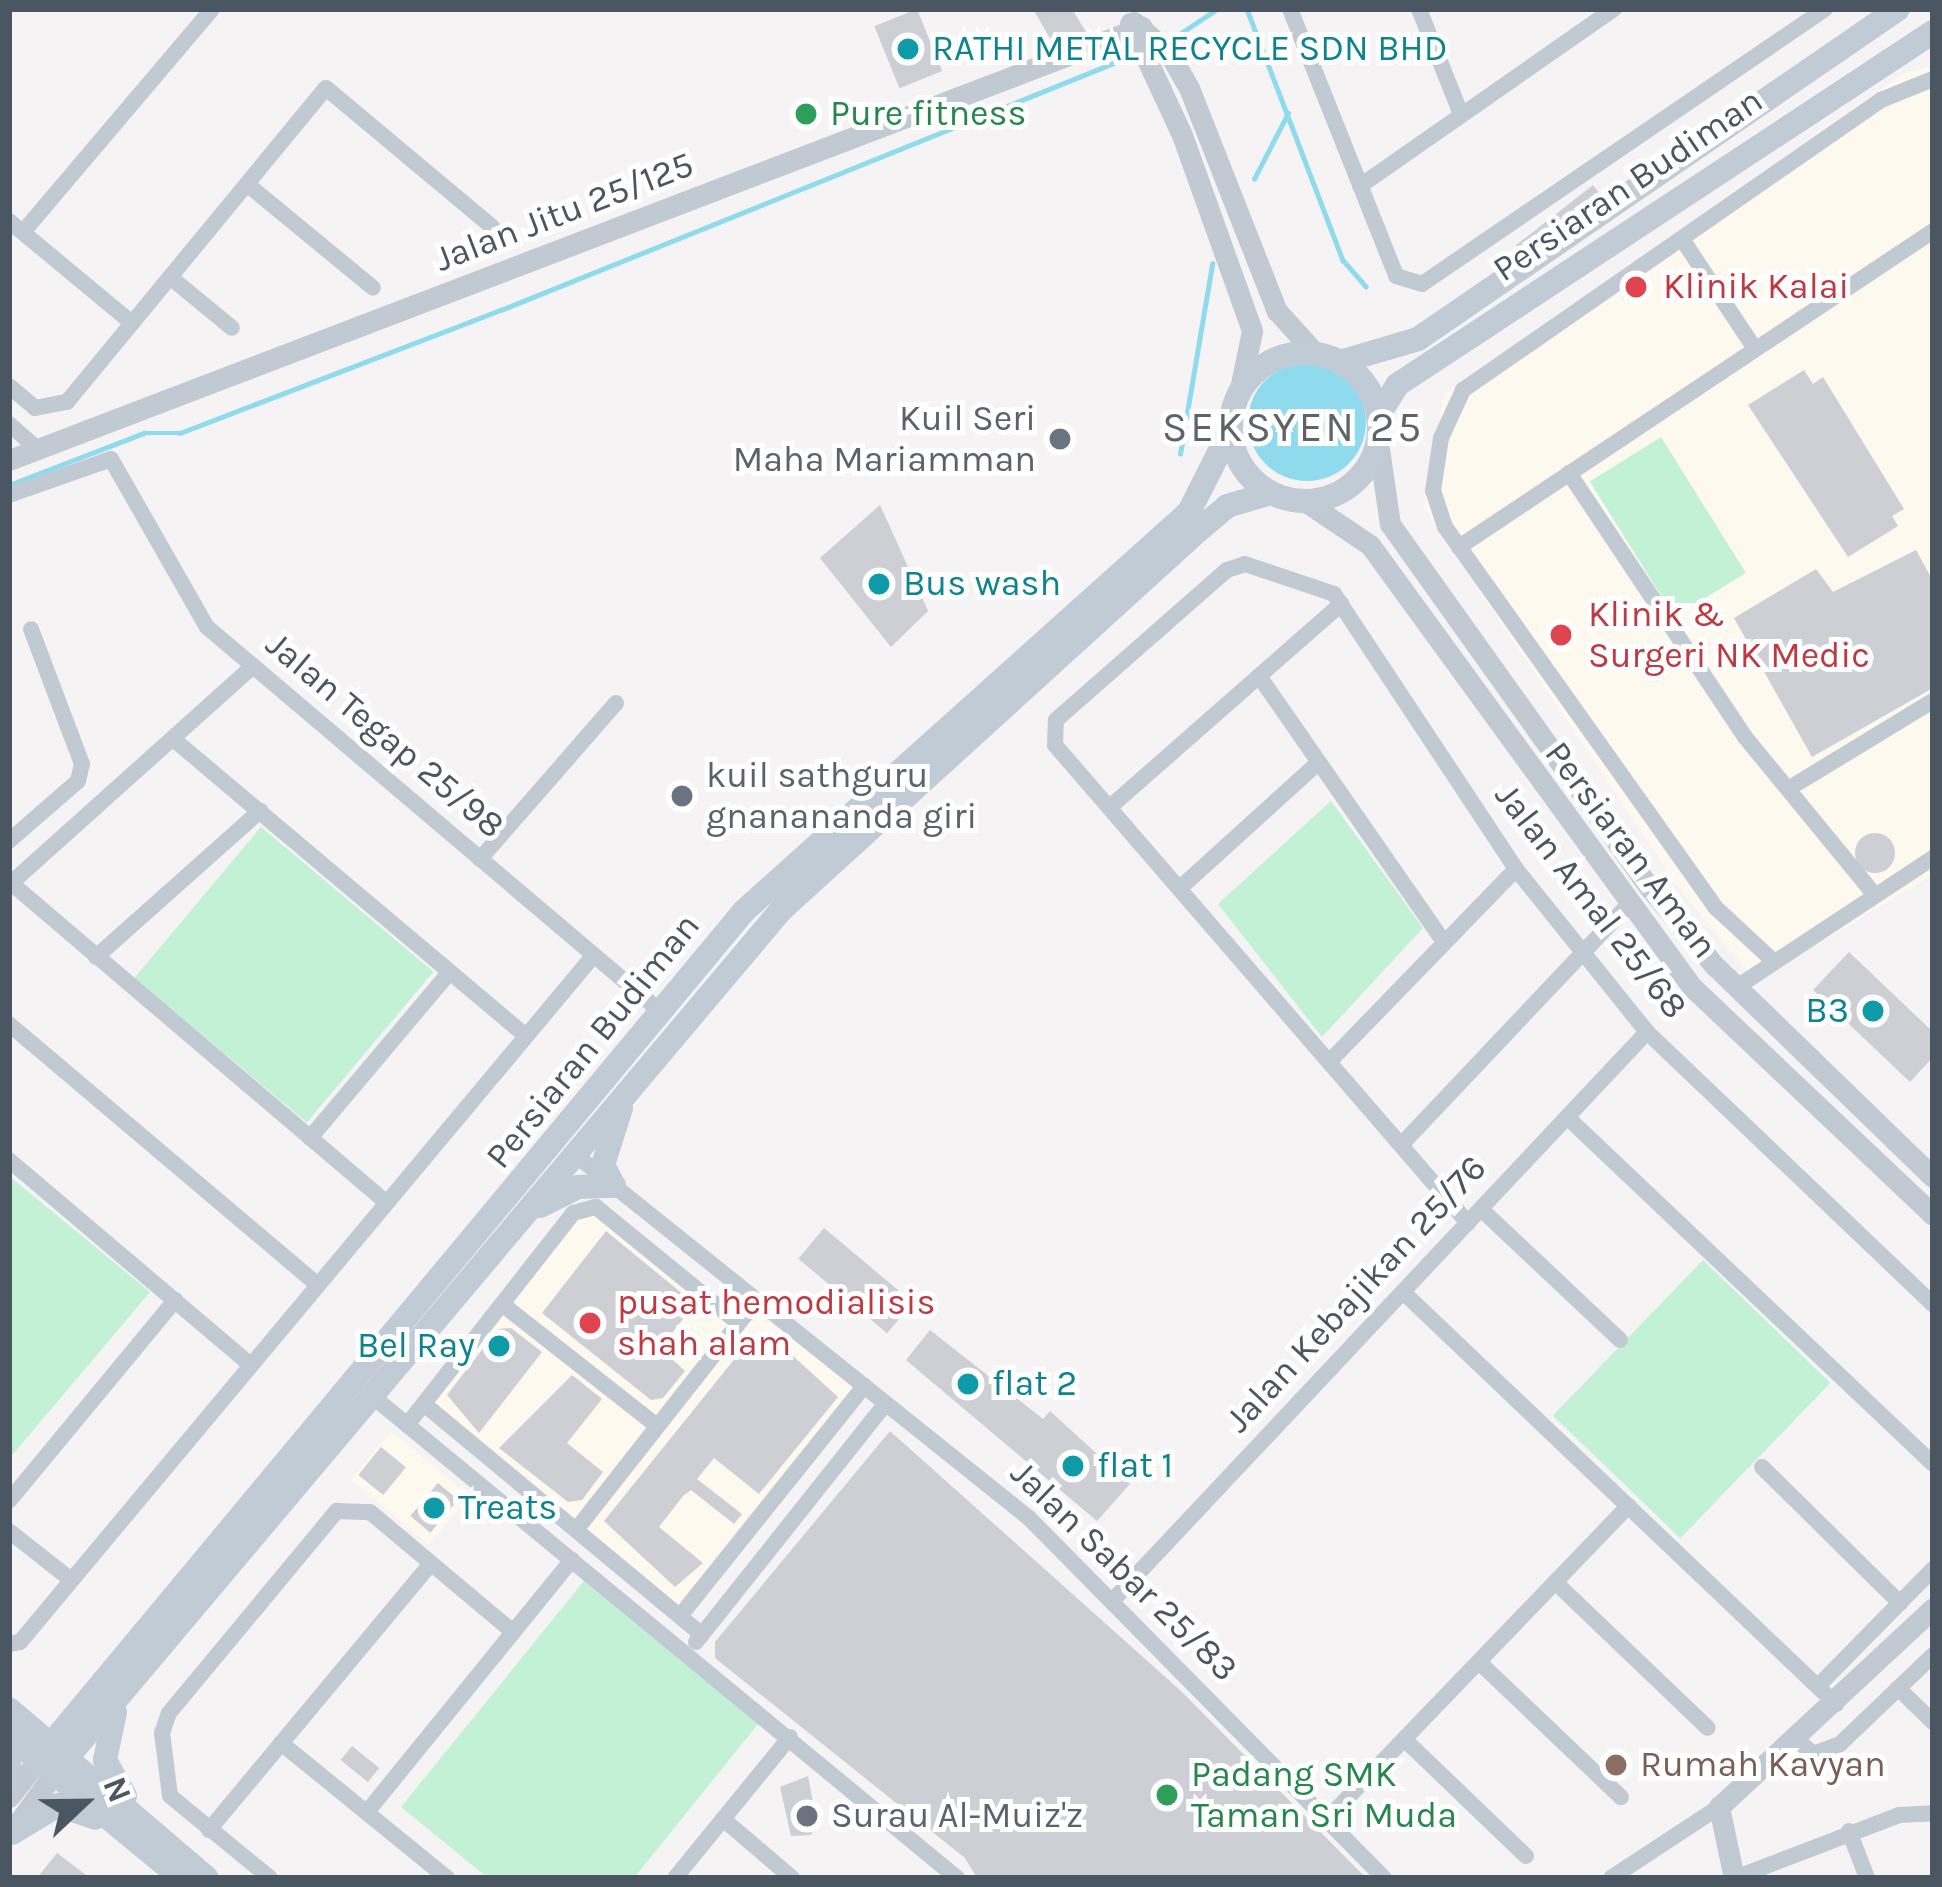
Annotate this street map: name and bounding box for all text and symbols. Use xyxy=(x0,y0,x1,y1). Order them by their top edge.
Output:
place label: RATHI METAL RECYCLE SDN BHD xyxy=(932,27,1447,71)
marker: RATHI METAL RECYCLE SDN BHD xyxy=(895,36,921,62)
street label: Persiaran Budiman xyxy=(1485,79,1771,291)
place label: Pure fitness xyxy=(830,92,1026,136)
marker: Pure fitness xyxy=(793,101,819,127)
street label: Jalan Jitu 25/125 xyxy=(429,143,699,281)
place label: Klinik Kalai xyxy=(1663,265,1849,309)
marker: Klinik Kalai xyxy=(1620,271,1652,303)
place label: Kuil Seri Maha Mariamman xyxy=(733,396,1036,481)
district label: SEKSYEN 25 xyxy=(1162,402,1424,452)
marker: Kuil Seri Maha Mariamman xyxy=(1047,426,1073,452)
place label: Bus wash xyxy=(903,562,1061,606)
marker: Bus wash xyxy=(866,571,892,597)
place label: Klinik & Surgeri NK Medic xyxy=(1588,592,1870,677)
marker: Klinik & Surgeri NK Medic xyxy=(1545,619,1577,651)
street label: Jalan Tegap 25/98 xyxy=(257,623,513,847)
street label: Persiaran Aman xyxy=(1536,733,1726,967)
place label: kuil sathguru gnanananda giri xyxy=(706,753,977,838)
street label: Jalan Amal 25/68 xyxy=(1486,775,1696,1027)
marker: kuil sathguru gnanananda giri xyxy=(669,783,695,809)
street label: Persiaran Budiman xyxy=(477,905,709,1177)
place label: B3 xyxy=(1805,989,1849,1033)
marker: B3 xyxy=(1860,998,1886,1024)
street label: Jalan Kebajikan 25/76 xyxy=(1217,1147,1495,1441)
place label: pusat hemodialisis shah alam xyxy=(617,1280,935,1365)
marker: pusat hemodialisis shah alam xyxy=(574,1307,606,1339)
place label: Bel Ray xyxy=(357,1324,475,1368)
marker: Bel Ray xyxy=(486,1333,512,1359)
place label: flat 2 xyxy=(992,1362,1077,1406)
marker: flat 2 xyxy=(955,1371,981,1397)
place label: flat 1 xyxy=(1097,1444,1173,1488)
street label: Jalan Sabar 25/83 xyxy=(1001,1452,1247,1690)
marker: flat 1 xyxy=(1060,1453,1086,1479)
place label: Treats xyxy=(458,1486,557,1530)
marker: Treats xyxy=(421,1495,447,1521)
north arrow xyxy=(24,1743,144,1863)
place label: Rumah Kavyan xyxy=(1640,1743,1886,1787)
place label: Padang SMK Taman Sri Muda xyxy=(1191,1752,1457,1837)
marker: Rumah Kavyan xyxy=(1603,1752,1629,1778)
text: N xyxy=(95,1771,139,1808)
marker: Padang SMK Taman Sri Muda xyxy=(1154,1782,1180,1808)
place label: Surau Al-Muiz'z xyxy=(831,1794,1083,1838)
marker: Surau Al-Muiz'z xyxy=(794,1803,820,1829)

